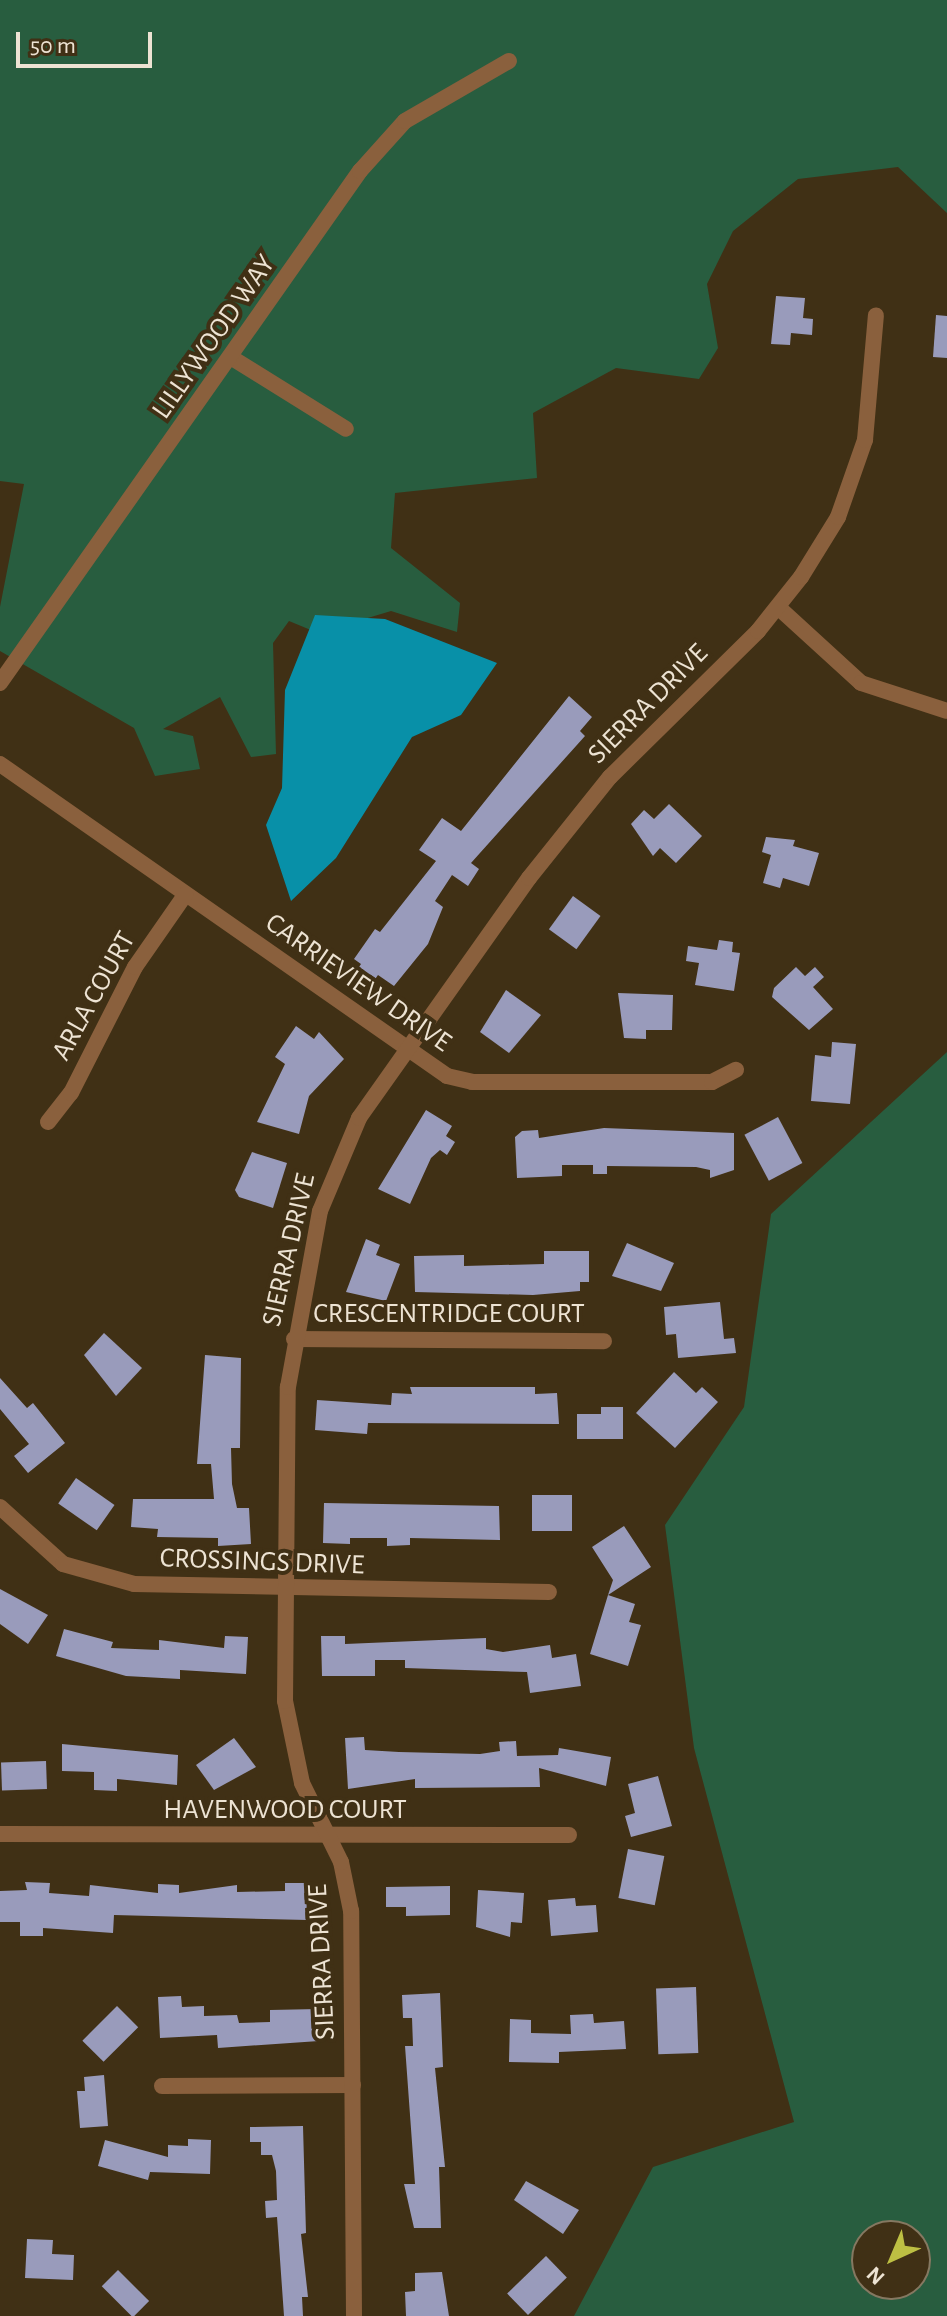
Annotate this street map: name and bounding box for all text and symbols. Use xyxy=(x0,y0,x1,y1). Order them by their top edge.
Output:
scale bar xyxy=(20,16,156,66)
text: 50 m xyxy=(30,34,76,58)
street label: LILLYWOOD WAY xyxy=(145,248,283,426)
street label: SIERRA DRIVE xyxy=(581,637,715,771)
street label: CARRIEVIEW DRIVE xyxy=(259,906,457,1060)
street label: ARLA COURT xyxy=(45,926,143,1066)
street label: SIERRA DRIVE xyxy=(255,1170,323,1330)
street label: CRESCENTRIDGE COURT xyxy=(313,1297,585,1331)
street label: CROSSINGS DRIVE xyxy=(159,1542,365,1582)
street label: HAVENWOOD COURT xyxy=(163,1793,407,1827)
street label: SIERRA DRIVE xyxy=(301,1883,343,2041)
north arrow xyxy=(851,2220,931,2300)
text: N xyxy=(863,2263,889,2289)

